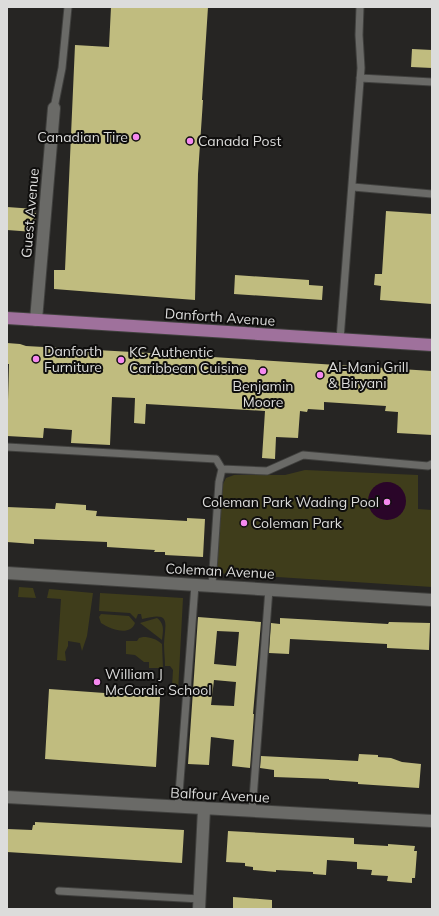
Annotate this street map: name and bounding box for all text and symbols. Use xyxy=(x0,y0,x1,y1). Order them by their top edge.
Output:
place label: Canadian Tire xyxy=(37,128,128,146)
marker: Canadian Tire xyxy=(131,132,141,142)
place label: Canada Post xyxy=(198,132,281,150)
marker: Canada Post xyxy=(185,136,195,146)
street label: Guest Avenue xyxy=(17,167,43,259)
street label: Danforth Avenue xyxy=(164,304,276,330)
place label: Danforth Furniture xyxy=(44,342,102,376)
place label: KC Authentic Caribbean Cuisine xyxy=(129,343,247,377)
marker: Danforth Furniture xyxy=(31,354,41,364)
marker: KC Authentic Caribbean Cuisine xyxy=(116,355,126,365)
place label: Al-Mani Grill & Biryani xyxy=(328,358,409,392)
marker: Benjamin Moore xyxy=(258,366,268,376)
marker: Al-Mani Grill & Biryani xyxy=(315,370,325,380)
place label: Benjamin Moore xyxy=(233,377,293,411)
place label: Coleman Park Wading Pool xyxy=(202,493,379,511)
marker: Coleman Park Wading Pool xyxy=(382,497,392,507)
place label: Coleman Park xyxy=(252,514,343,532)
marker: Coleman Park xyxy=(239,518,249,528)
street label: Coleman Avenue xyxy=(165,559,275,583)
place label: William J McCordic School xyxy=(105,665,212,699)
marker: William J McCordic School xyxy=(92,677,102,687)
street label: Balfour Avenue xyxy=(170,783,270,807)

